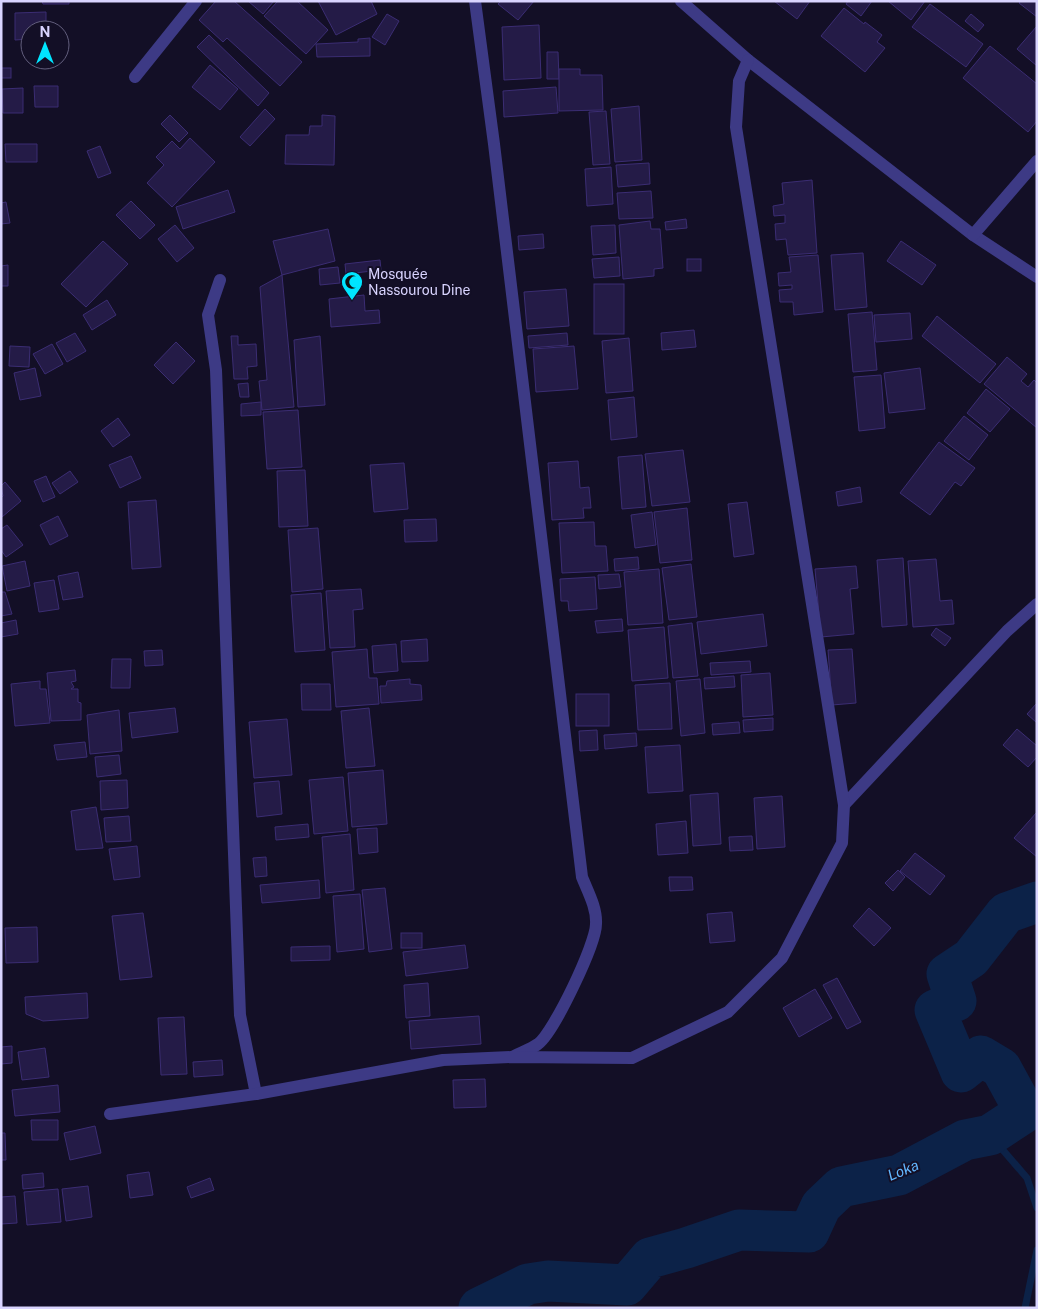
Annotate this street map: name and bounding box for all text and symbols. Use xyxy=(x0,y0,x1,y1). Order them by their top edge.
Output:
north arrow xyxy=(20,20,70,70)
text: N xyxy=(40,24,50,40)
place label: Mosquée Nassourou Dine xyxy=(368,266,471,298)
mosque icon: Mosquée Nassourou Dine xyxy=(340,270,364,301)
water label: Loka xyxy=(885,1156,921,1184)

